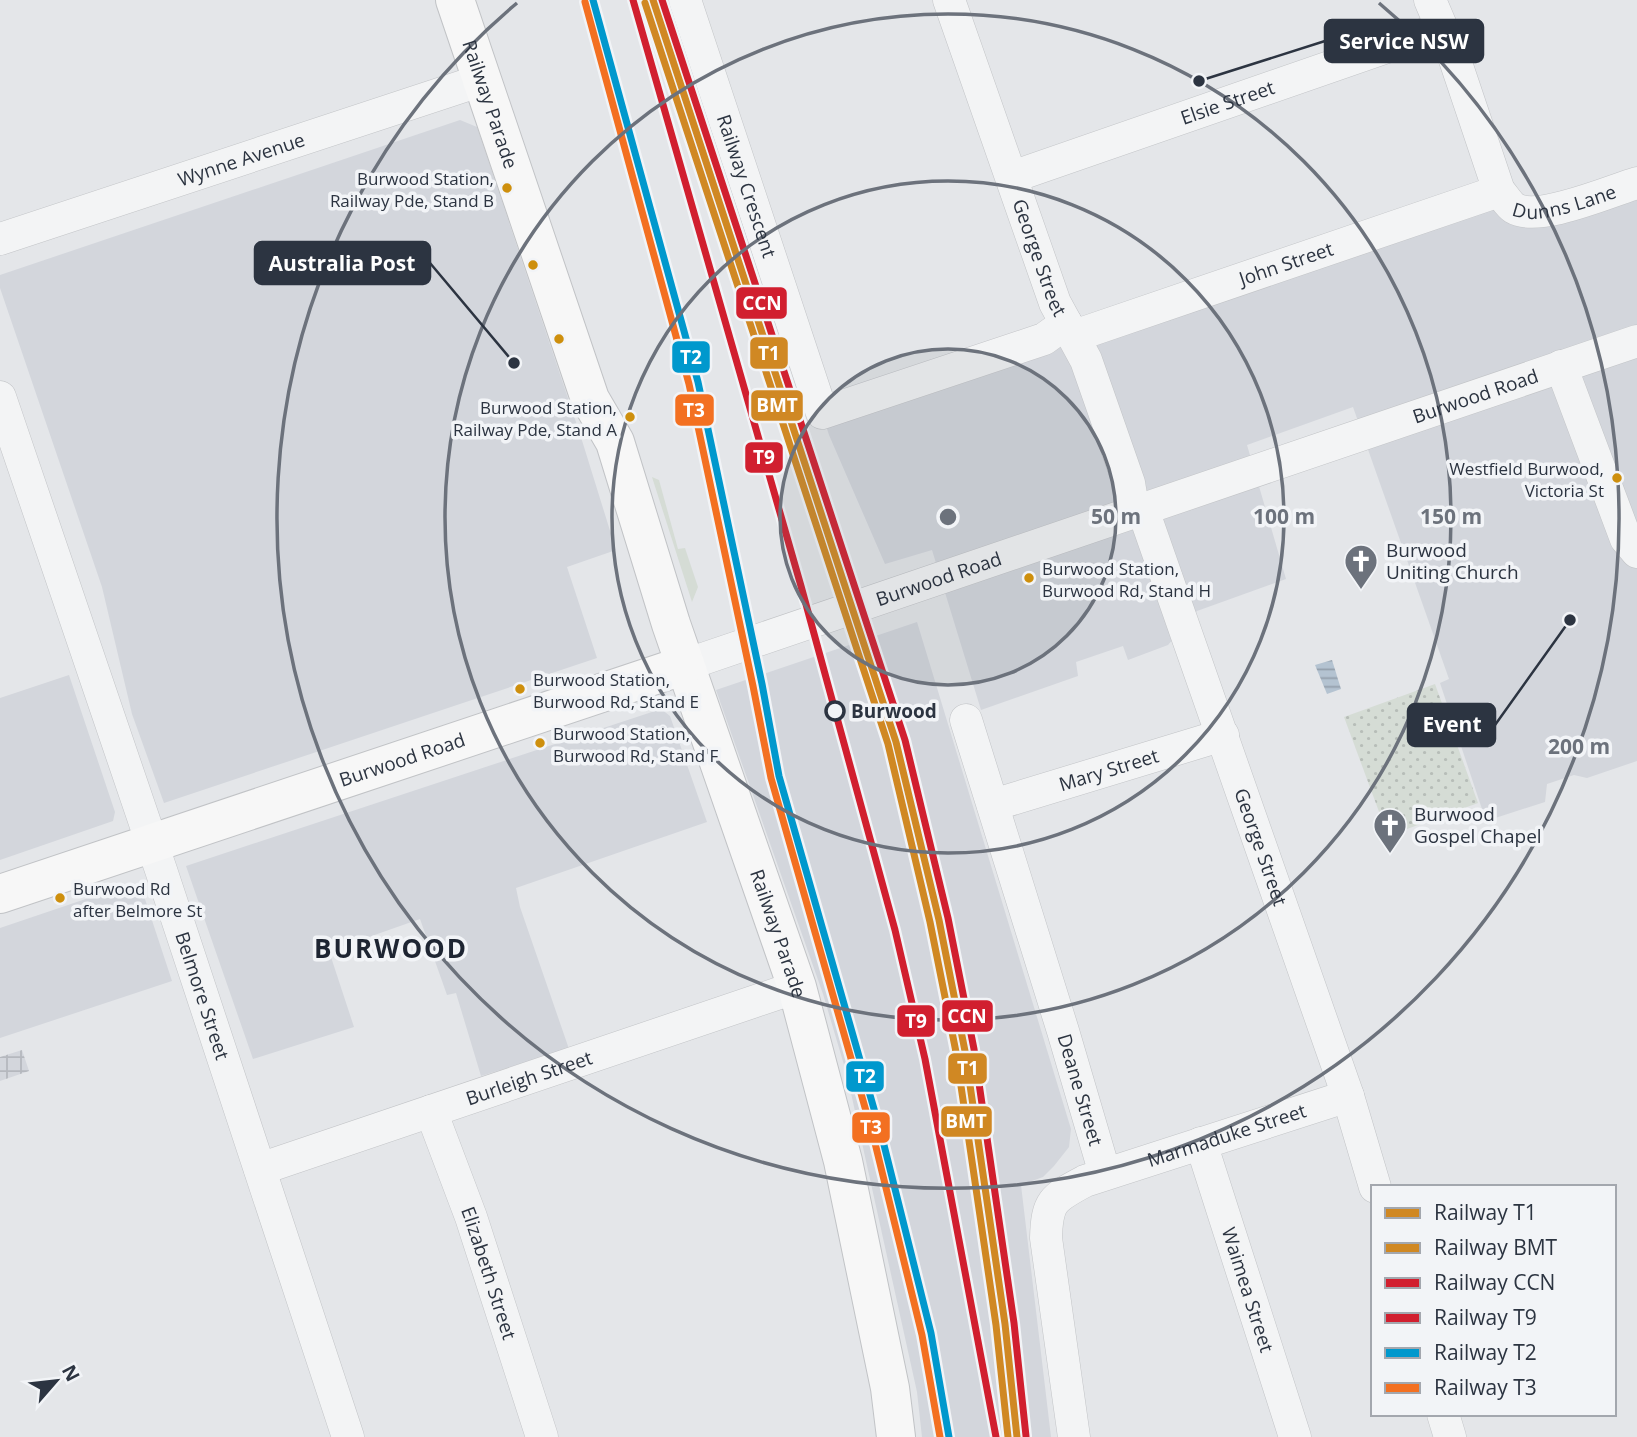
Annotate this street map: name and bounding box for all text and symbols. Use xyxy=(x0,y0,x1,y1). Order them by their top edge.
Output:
callout: Service NSW xyxy=(1325,20,1483,62)
text: Service NSW xyxy=(1339,27,1469,55)
street label: Railway Parade xyxy=(456,36,524,172)
street label: Elsie Street xyxy=(1177,74,1278,131)
street label: Railway Crescent xyxy=(711,111,783,261)
street label: Wynne Avenue xyxy=(174,126,308,192)
place label: Burwood Station, Railway Pde, Stand B xyxy=(330,167,494,212)
street label: Dunns Lane xyxy=(1509,178,1620,225)
marker: Burwood Station, Railway Pde, Stand B xyxy=(500,181,514,195)
street label: George Street xyxy=(1007,195,1073,321)
street label: John Street xyxy=(1234,235,1337,292)
callout: Australia Post xyxy=(255,242,430,284)
text: Australia Post xyxy=(269,249,415,277)
unlabelled marker xyxy=(526,258,540,272)
line badge: CCN xyxy=(735,286,788,320)
text: CCN xyxy=(742,290,782,316)
unlabelled marker xyxy=(552,332,566,346)
line badge: T1 xyxy=(749,336,789,370)
line badge: T2 xyxy=(671,340,711,374)
text: T1 xyxy=(758,340,780,366)
text: T2 xyxy=(680,344,702,370)
street label: Burwood Road xyxy=(1409,363,1542,429)
line badge: BMT xyxy=(750,389,804,422)
text: BMT xyxy=(756,392,798,418)
line badge: T3 xyxy=(674,393,715,427)
place label: Burwood Station, Railway Pde, Stand A xyxy=(453,396,617,441)
text: T3 xyxy=(683,397,705,423)
marker: Burwood Station, Railway Pde, Stand A xyxy=(623,410,637,424)
line badge: T9 xyxy=(744,441,784,474)
text: T9 xyxy=(753,444,775,470)
place label: Westfield Burwood, Victoria St xyxy=(1449,457,1604,502)
marker: Westfield Burwood, Victoria St xyxy=(1610,471,1624,485)
text: 50 m xyxy=(1091,502,1141,530)
text: 100 m xyxy=(1253,502,1315,530)
text: 150 m xyxy=(1420,502,1482,530)
centre of rings xyxy=(936,505,960,529)
place label: Burwood Uniting Church xyxy=(1386,537,1519,585)
church icon: Burwood Uniting Church xyxy=(1342,542,1380,591)
street label: Burwood Road xyxy=(872,545,1005,612)
place label: Burwood Station, Burwood Rd, Stand H xyxy=(1042,557,1211,602)
marker: Burwood Station, Burwood Rd, Stand H xyxy=(1022,571,1036,585)
place label: Burwood Station, Burwood Rd, Stand E xyxy=(533,668,699,713)
marker: Burwood Station, Burwood Rd, Stand E xyxy=(513,682,527,696)
place label: Burwood xyxy=(851,698,937,724)
marker: Burwood xyxy=(825,701,845,721)
callout: Event xyxy=(1408,704,1495,746)
text: Event xyxy=(1422,710,1482,738)
place label: Burwood Station, Burwood Rd, Stand F xyxy=(553,722,719,767)
street label: Burwood Road xyxy=(336,726,468,793)
text: 200 m xyxy=(1548,732,1610,760)
marker: Burwood Station, Burwood Rd, Stand F xyxy=(533,736,547,750)
street label: Mary Street xyxy=(1056,742,1162,797)
street label: George Street xyxy=(1228,785,1293,909)
place label: Burwood Gospel Chapel xyxy=(1414,801,1542,849)
church icon: Burwood Gospel Chapel xyxy=(1371,806,1409,855)
street label: Railway Parade xyxy=(744,866,812,1000)
place label: Burwood Rd after Belmore St xyxy=(73,877,202,922)
marker: Burwood Rd after Belmore St xyxy=(53,891,67,905)
street label: Belmore Street xyxy=(169,928,236,1063)
district label: BURWOOD xyxy=(314,930,468,966)
line badge: CCN xyxy=(941,999,994,1033)
text: CCN xyxy=(947,1003,987,1029)
line badge: T9 xyxy=(896,1004,936,1038)
text: T9 xyxy=(905,1008,927,1034)
street label: Deane Street xyxy=(1052,1031,1109,1149)
street label: Burleigh Street xyxy=(462,1044,596,1111)
line badge: T1 xyxy=(947,1052,988,1085)
text: T1 xyxy=(957,1055,979,1081)
line badge: T2 xyxy=(845,1060,885,1093)
text: T2 xyxy=(854,1063,876,1089)
street label: Marmaduke Street xyxy=(1144,1097,1310,1173)
line badge: BMT xyxy=(940,1105,993,1138)
text: BMT xyxy=(945,1108,987,1134)
line badge: T3 xyxy=(851,1111,891,1144)
text: T3 xyxy=(860,1114,882,1140)
legend xyxy=(1371,1185,1616,1416)
text: Railway T1 xyxy=(1434,1198,1537,1226)
street label: Elizabeth Street xyxy=(455,1203,523,1343)
street label: Waimea Street xyxy=(1216,1224,1280,1356)
text: Railway BMT xyxy=(1434,1233,1558,1261)
text: Railway CCN xyxy=(1434,1268,1555,1296)
text: Railway T9 xyxy=(1434,1303,1537,1331)
text: Railway T2 xyxy=(1434,1338,1537,1366)
north arrow xyxy=(21,1346,91,1416)
text: N xyxy=(56,1360,86,1386)
text: Railway T3 xyxy=(1434,1373,1537,1401)

